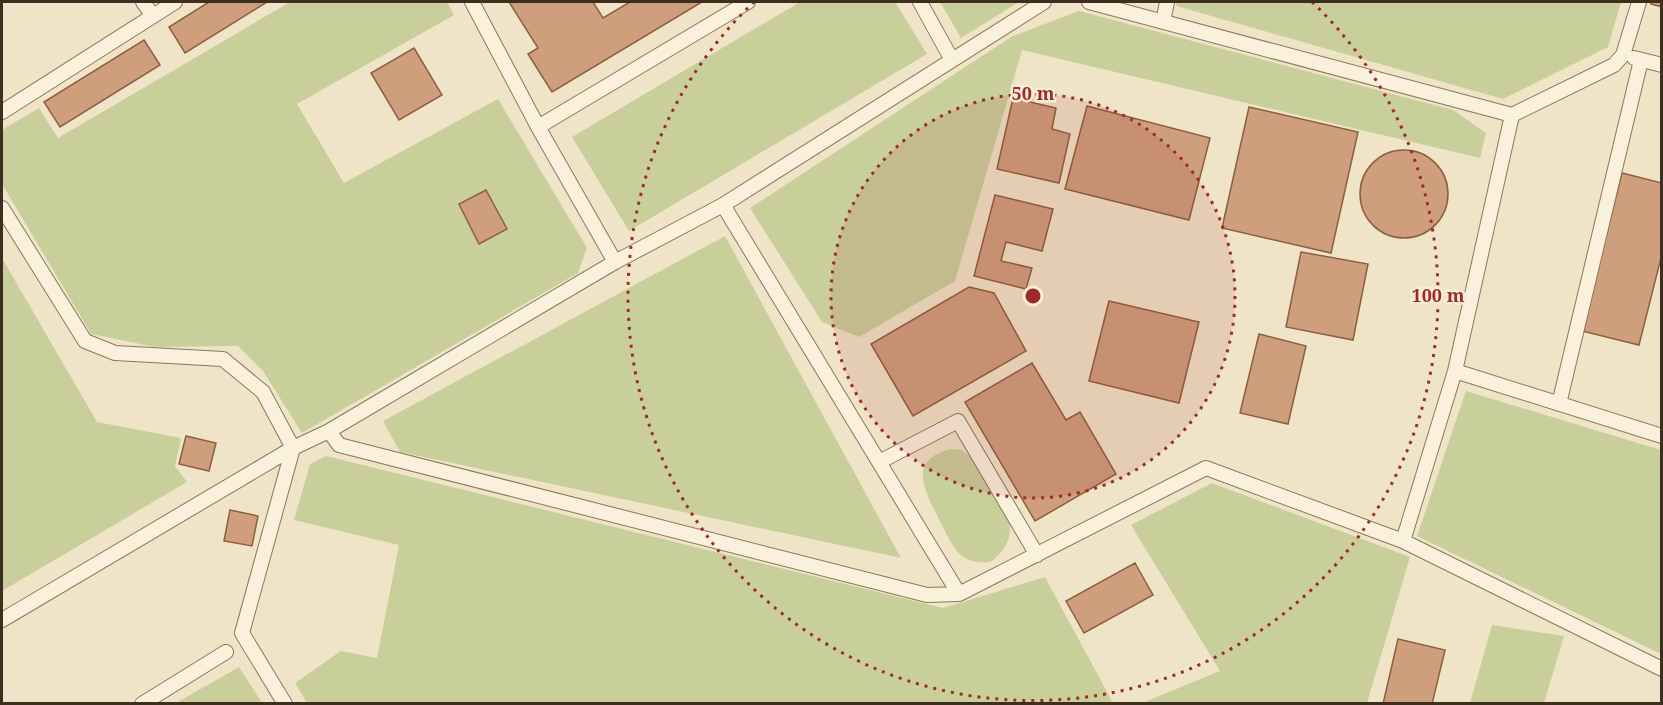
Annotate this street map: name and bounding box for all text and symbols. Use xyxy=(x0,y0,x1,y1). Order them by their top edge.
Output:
text: 50 m xyxy=(1012,81,1055,105)
text: 100 m xyxy=(1412,283,1465,307)
centre of rings xyxy=(1023,286,1043,306)

